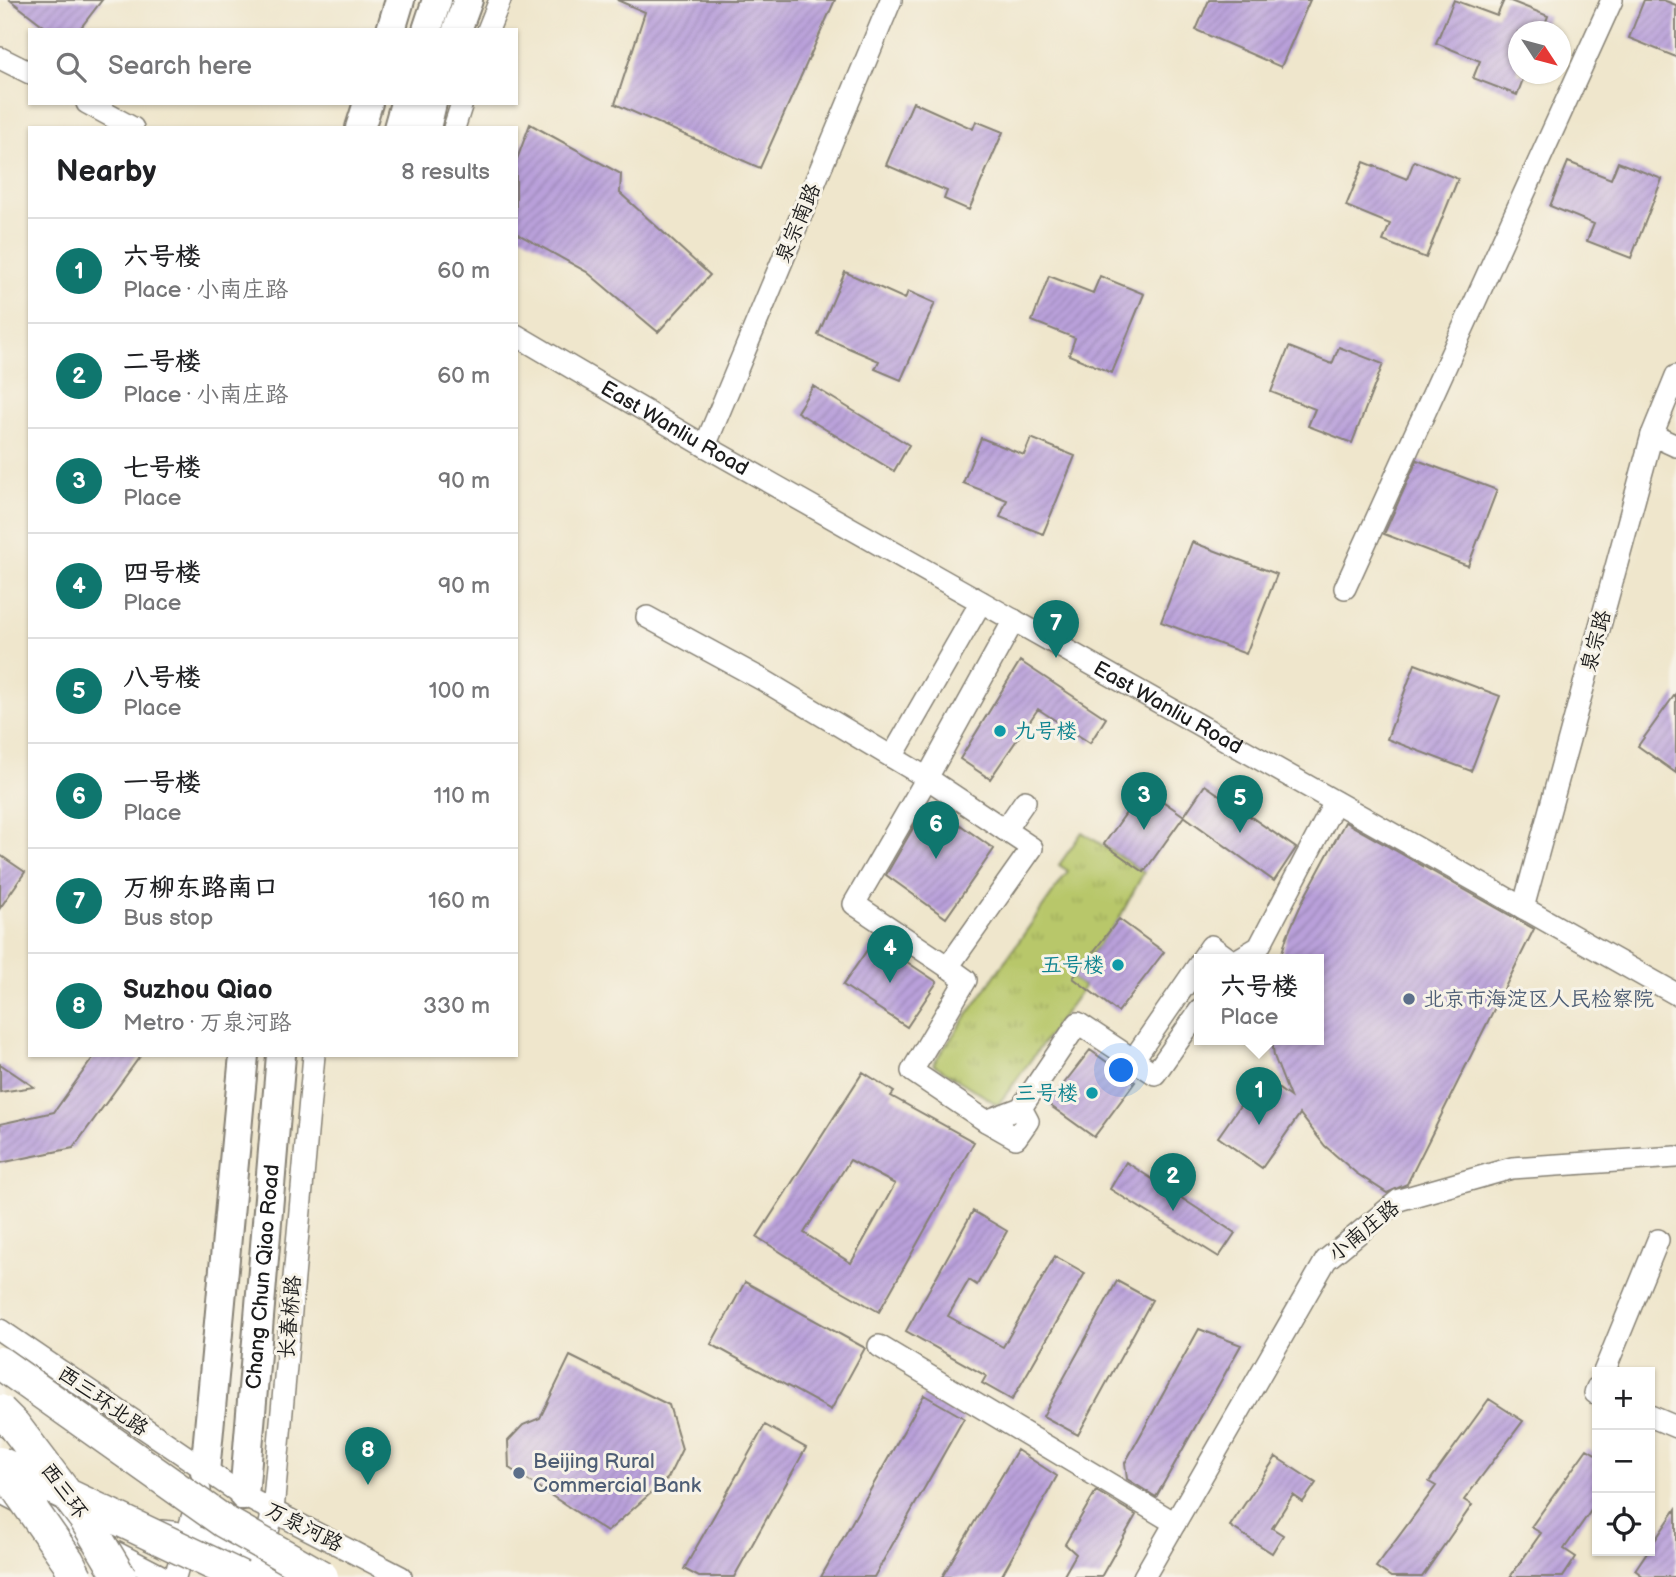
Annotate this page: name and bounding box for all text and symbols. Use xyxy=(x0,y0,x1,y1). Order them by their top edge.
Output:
north arrow xyxy=(1508,21,1571,84)
search box xyxy=(28,28,518,105)
icon: search xyxy=(52,48,90,86)
text: Search here xyxy=(108,51,252,82)
text: Nearby xyxy=(56,154,156,190)
text: 8 results xyxy=(401,158,490,186)
street label: 泉宗南路 xyxy=(770,179,826,267)
text: 六号楼 xyxy=(123,242,201,273)
text: 1 xyxy=(74,257,84,285)
text: 60 m xyxy=(437,257,490,285)
text: Place · 小南庄路 xyxy=(123,276,288,304)
text: 二号楼 xyxy=(123,347,201,378)
text: 2 xyxy=(72,362,86,390)
text: 60 m xyxy=(437,362,490,390)
street label: East Wanliu Road xyxy=(596,375,753,481)
text: Place · 小南庄路 xyxy=(123,381,288,409)
text: 七号楼 xyxy=(123,453,201,484)
text: 3 xyxy=(72,467,86,495)
text: 90 m xyxy=(438,467,490,495)
text: Place xyxy=(123,484,181,512)
text: 四号楼 xyxy=(123,558,201,589)
text: 4 xyxy=(72,572,86,600)
text: 90 m xyxy=(438,572,490,600)
text: Place xyxy=(123,589,181,617)
pin: 7 xyxy=(1033,600,1079,658)
street label: 泉宗路 xyxy=(1576,607,1616,675)
street label: East Wanliu Road xyxy=(1089,655,1247,759)
text: 八号楼 xyxy=(123,663,201,694)
text: 5 xyxy=(72,677,86,705)
text: 100 m xyxy=(429,677,490,705)
text: Place xyxy=(123,694,181,722)
place label: 九号楼 xyxy=(1014,719,1077,744)
marker: 九号楼 xyxy=(992,723,1008,739)
text: 一号楼 xyxy=(123,768,201,799)
pin: 3 xyxy=(1121,772,1167,830)
pin: 5 xyxy=(1217,775,1263,833)
text: 6 xyxy=(72,782,86,810)
text: 110 m xyxy=(433,782,490,810)
text: Place xyxy=(123,799,181,827)
pin: 6 xyxy=(913,801,959,859)
text: 万柳东路南口 xyxy=(123,873,279,904)
text: 7 xyxy=(73,887,85,915)
text: 160 m xyxy=(428,887,490,915)
text: Bus stop xyxy=(123,904,213,932)
pin: 4 xyxy=(867,925,913,983)
place label: 五号楼 xyxy=(1041,953,1104,978)
popup xyxy=(1194,954,1324,1045)
marker: 五号楼 xyxy=(1110,957,1126,973)
text: 六号楼 xyxy=(1220,972,1298,1003)
text: Suzhou Qiao xyxy=(123,975,273,1006)
place label: 北京市海淀区人民检察院 xyxy=(1423,987,1654,1012)
marker: 北京市海淀区人民检察院 xyxy=(1401,991,1417,1007)
text: 8 xyxy=(72,992,86,1020)
text: 330 m xyxy=(423,992,490,1020)
text: Place xyxy=(1220,1003,1278,1031)
text: Metro · 万泉河路 xyxy=(123,1009,291,1037)
your location xyxy=(1104,1053,1138,1087)
pin: 1 xyxy=(1236,1067,1282,1125)
place label: 三号楼 xyxy=(1015,1081,1078,1106)
marker: 三号楼 xyxy=(1084,1085,1100,1101)
pin: 2 xyxy=(1150,1153,1196,1211)
street label: Chang Chun Qiao Road xyxy=(241,1163,284,1390)
street label: 小南庄路 xyxy=(1323,1195,1405,1267)
street label: 长春桥路 xyxy=(274,1274,306,1360)
street label: 西三环北路 xyxy=(53,1361,153,1441)
map controls xyxy=(1592,1367,1655,1556)
button: + xyxy=(1592,1367,1655,1430)
pin: 8 xyxy=(345,1427,391,1485)
button: − xyxy=(1592,1430,1655,1493)
place label: Beijing Rural Commercial Bank xyxy=(533,1449,702,1498)
street label: 西三环 xyxy=(35,1458,93,1524)
marker: Beijing Rural Commercial Bank xyxy=(511,1465,527,1481)
button: locate xyxy=(1592,1493,1655,1556)
street label: 万泉河路 xyxy=(261,1497,347,1557)

